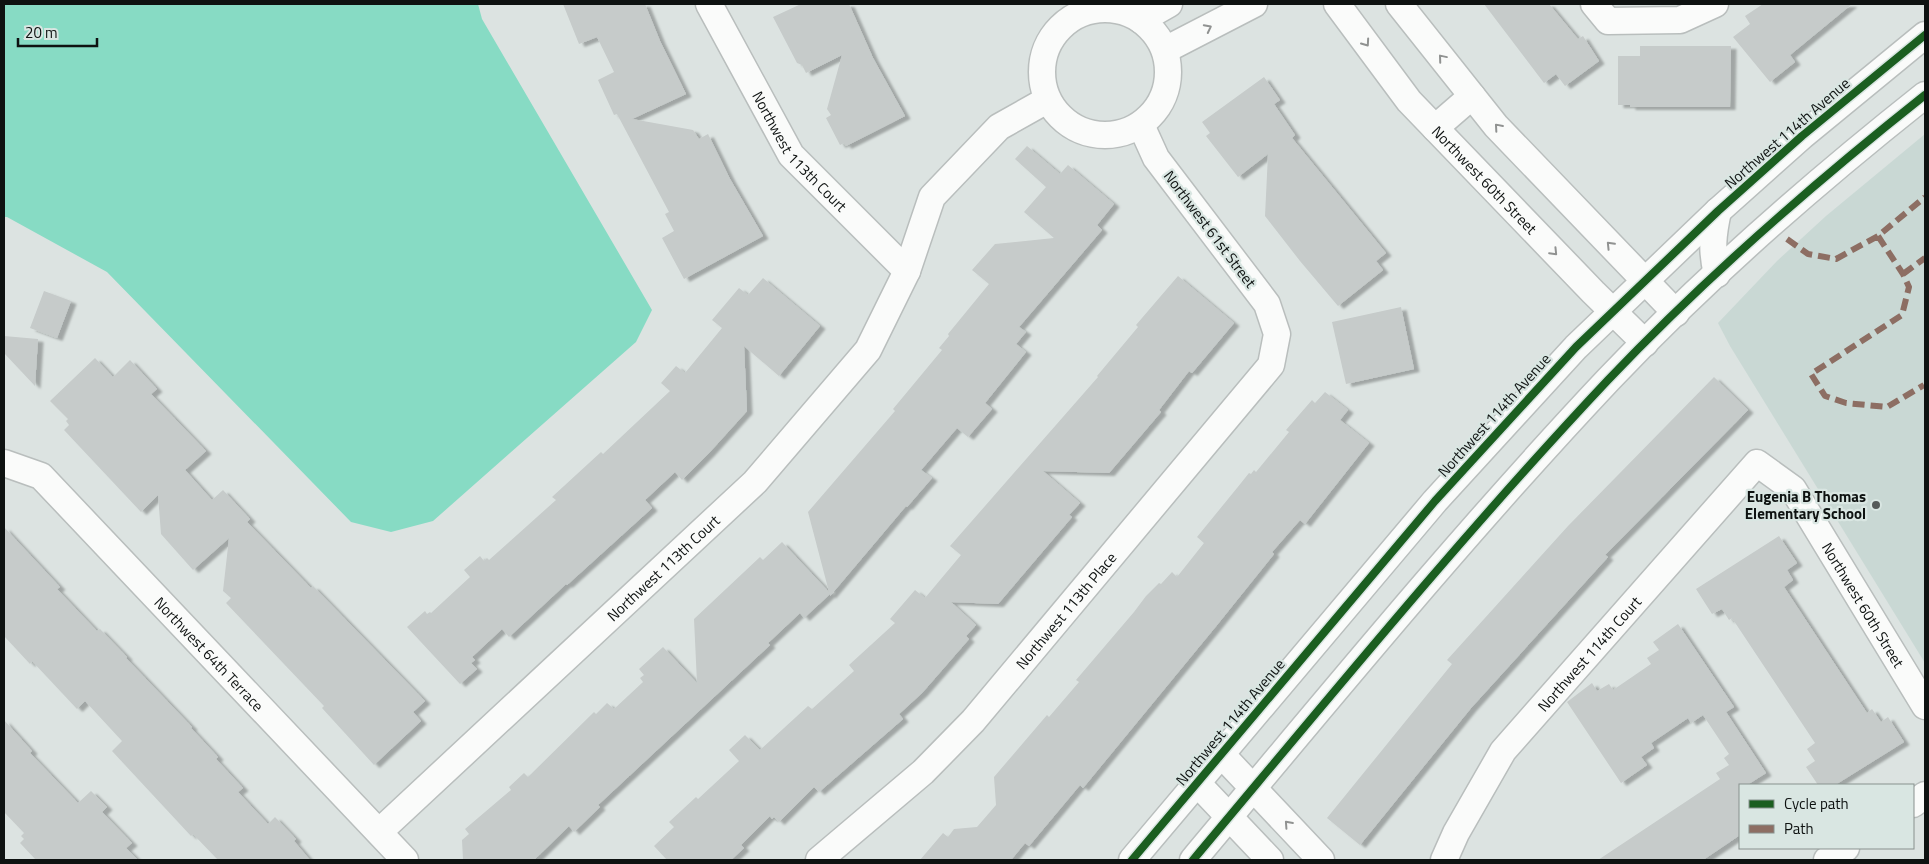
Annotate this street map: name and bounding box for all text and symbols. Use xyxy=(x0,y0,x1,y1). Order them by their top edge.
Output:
scale bar xyxy=(18,15,96,47)
text: 20 m xyxy=(25,21,58,44)
one-way arrow xyxy=(1203,24,1212,34)
one-way arrow xyxy=(1360,37,1369,47)
one-way arrow xyxy=(1439,54,1448,63)
street label: Northwest 114th Avenue xyxy=(1719,72,1855,194)
street label: Northwest 113th Court xyxy=(747,87,853,217)
street label: Northwest 60th Street xyxy=(1427,120,1543,240)
one-way arrow xyxy=(1495,124,1504,133)
street label: Northwest 61st Street xyxy=(1158,165,1262,293)
one-way arrow xyxy=(1607,242,1616,251)
one-way arrow xyxy=(1548,246,1557,255)
street label: Northwest 114th Avenue xyxy=(1432,348,1556,482)
place label: Eugenia B Thomas Elementary School xyxy=(1745,485,1866,525)
marker: Eugenia B Thomas Elementary School xyxy=(1870,499,1882,511)
street label: Northwest 113th Court xyxy=(601,509,725,626)
street label: Northwest 60th Street xyxy=(1816,538,1911,673)
street label: Northwest 113th Place xyxy=(1010,547,1122,674)
street label: Northwest 114th Court xyxy=(1532,590,1647,716)
street label: Northwest 64th Terrace xyxy=(149,591,270,716)
street label: Northwest 114th Avenue xyxy=(1170,653,1290,791)
legend xyxy=(1739,784,1914,849)
text: Cycle path xyxy=(1784,792,1849,815)
text: Path xyxy=(1784,817,1814,840)
one-way arrow xyxy=(1285,821,1294,830)

